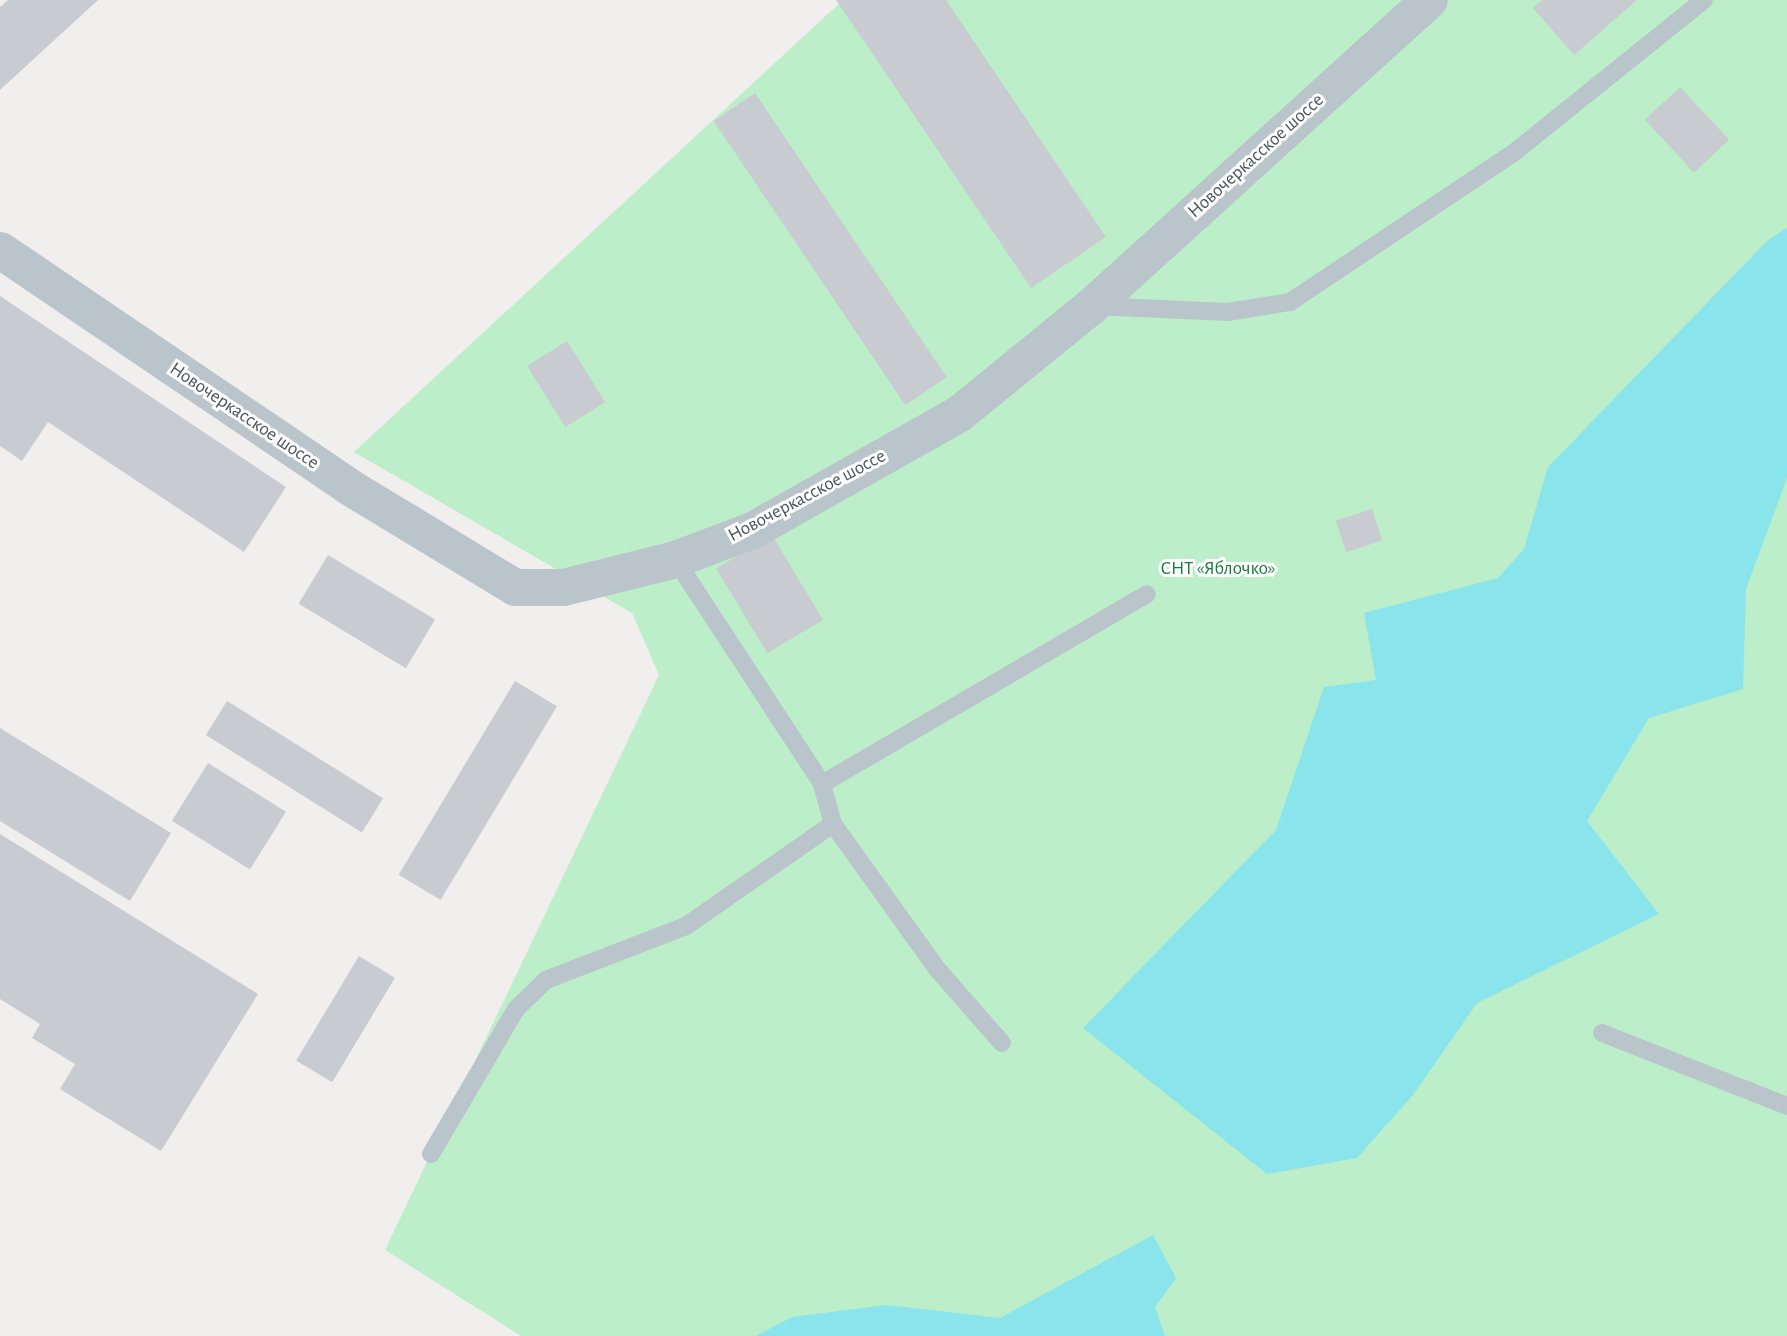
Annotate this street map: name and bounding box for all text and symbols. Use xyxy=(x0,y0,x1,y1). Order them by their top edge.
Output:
street label: Новочеркасское шоссе xyxy=(1183,89,1329,223)
street label: Новочеркасское шоссе xyxy=(165,357,323,475)
street label: Новочеркасское шоссе xyxy=(724,445,890,547)
park label: СНТ «Яблочко» xyxy=(1160,558,1276,580)

